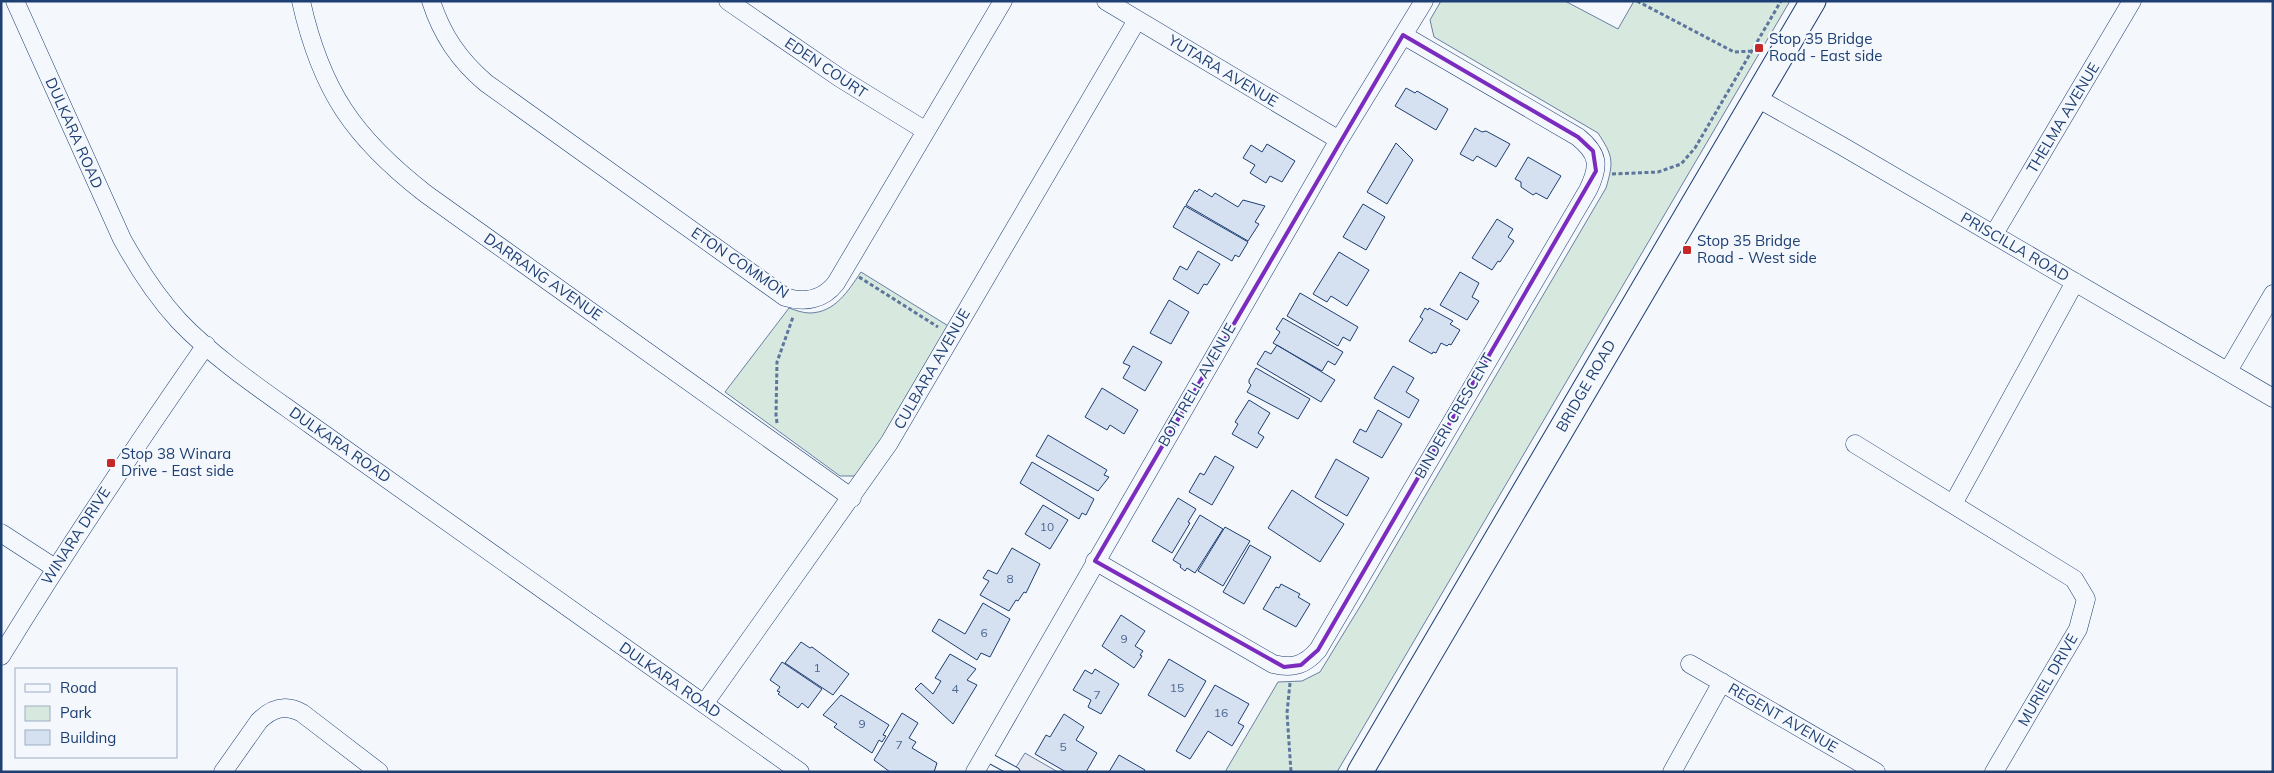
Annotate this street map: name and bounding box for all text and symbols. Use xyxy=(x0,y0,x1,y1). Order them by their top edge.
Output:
place label: Stop 35 Bridge Road - East side xyxy=(1769,29,1882,65)
street label: YUTARA AVENUE xyxy=(1164,30,1282,111)
street label: EDEN COURT xyxy=(781,33,871,102)
marker: Stop 35 Bridge Road - East side xyxy=(1753,42,1765,54)
street label: THELMA AVENUE xyxy=(2022,59,2103,177)
street label: DULKARA ROAD xyxy=(41,74,107,191)
street label: PRISCILLA ROAD xyxy=(1957,208,2073,285)
street label: ETON COMMON xyxy=(688,223,793,302)
street label: DARRANG AVENUE xyxy=(480,229,606,325)
place label: Stop 35 Bridge Road - West side xyxy=(1697,231,1817,267)
marker: Stop 35 Bridge Road - West side xyxy=(1681,244,1693,256)
street label: CULBARA AVENUE xyxy=(889,305,974,432)
street label: BOTTRELL AVENUE xyxy=(1153,320,1240,450)
street label: BRIDGE ROAD xyxy=(1552,336,1620,435)
street label: BINDERI CRESCENT xyxy=(1410,350,1497,482)
street label: DULKARA ROAD xyxy=(286,403,395,487)
place label: Stop 38 Winara Drive - East side xyxy=(121,444,234,480)
marker: Stop 38 Winara Drive - East side xyxy=(105,457,117,469)
street label: WINARA DRIVE xyxy=(37,483,114,588)
house number: 10 xyxy=(1040,519,1054,534)
house number: 8 xyxy=(1006,571,1014,586)
house number: 6 xyxy=(980,625,988,640)
street label: MURIEL DRIVE xyxy=(2013,630,2082,729)
house number: 9 xyxy=(1120,631,1128,646)
street label: DULKARA ROAD xyxy=(616,638,725,722)
house number: 1 xyxy=(813,660,821,675)
legend xyxy=(15,668,178,758)
text: Road xyxy=(60,678,97,697)
street label: REGENT AVENUE xyxy=(1725,678,1842,757)
house number: 15 xyxy=(1170,680,1184,695)
house number: 4 xyxy=(951,681,959,696)
house number: 7 xyxy=(1093,687,1101,702)
text: Park xyxy=(60,703,92,722)
house number: 16 xyxy=(1214,705,1228,720)
house number: 9 xyxy=(858,716,866,731)
text: Building xyxy=(60,728,116,747)
house number: 7 xyxy=(895,737,903,752)
house number: 5 xyxy=(1059,739,1067,754)

